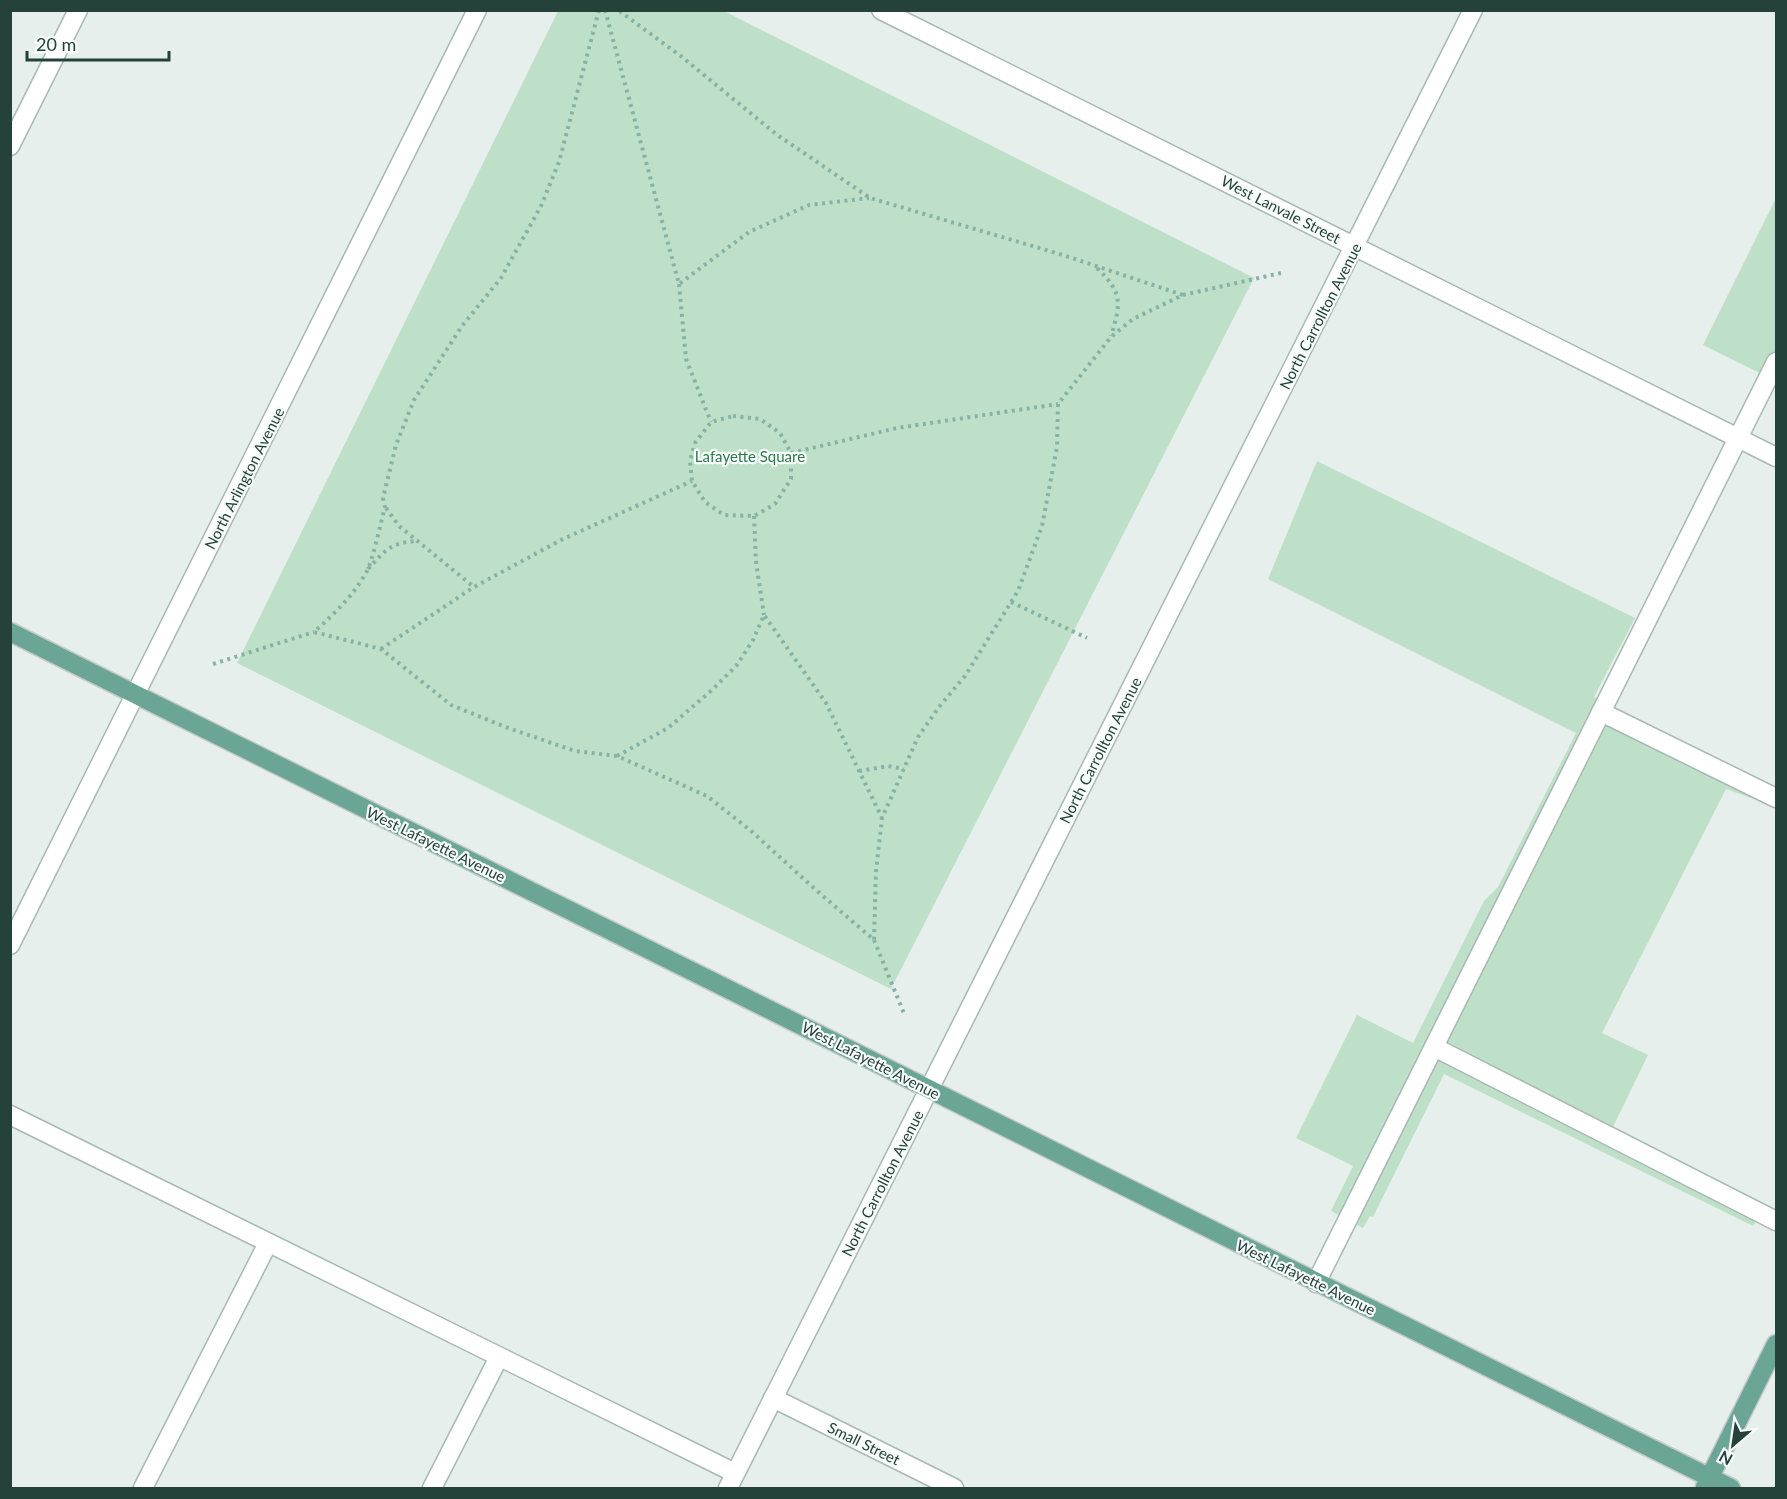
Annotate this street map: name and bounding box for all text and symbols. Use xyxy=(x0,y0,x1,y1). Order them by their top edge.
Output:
scale bar xyxy=(27,24,170,62)
text: 20 m xyxy=(36,33,76,55)
street label: West Lanvale Street xyxy=(1218,171,1344,247)
street label: North Carrollton Avenue xyxy=(1275,240,1365,392)
street label: North Arlington Avenue xyxy=(200,404,288,552)
park label: Lafayette Square xyxy=(695,447,805,465)
street label: North Carrollton Avenue xyxy=(1055,674,1145,826)
street label: West Lafayette Avenue xyxy=(364,803,508,886)
street label: West Lafayette Avenue xyxy=(799,1017,943,1103)
street label: North Carrollton Avenue xyxy=(837,1107,927,1259)
street label: West Lafayette Avenue xyxy=(1234,1236,1378,1319)
north arrow xyxy=(1703,1415,1763,1475)
street label: Small Street xyxy=(825,1418,904,1468)
text: N xyxy=(1715,1447,1735,1470)

